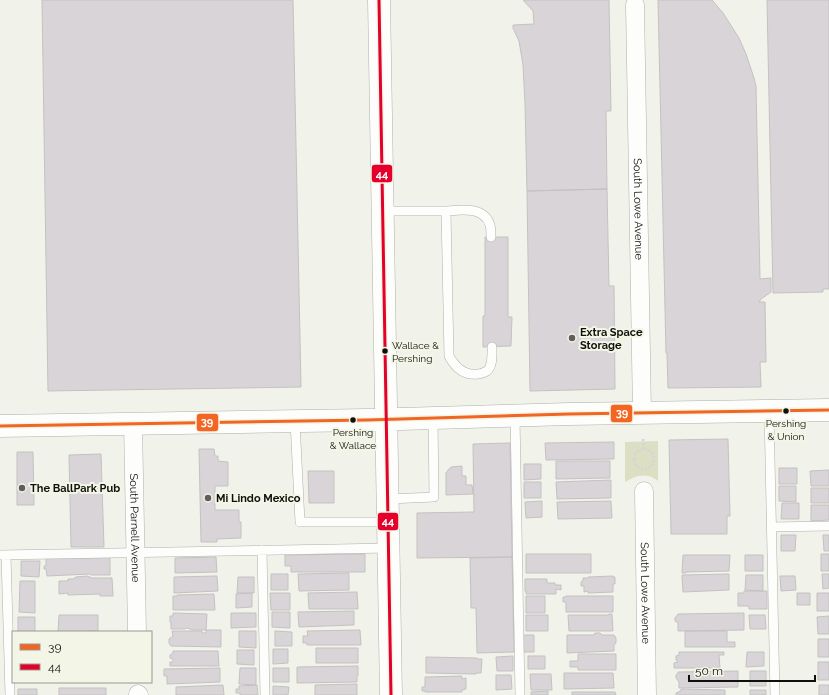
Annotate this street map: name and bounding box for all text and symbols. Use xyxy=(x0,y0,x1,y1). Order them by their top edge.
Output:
street label: South Lowe Avenue xyxy=(631,158,646,260)
line badge: 44 xyxy=(371,164,393,183)
text: 44 xyxy=(376,168,388,181)
place label: Extra Space Storage xyxy=(580,326,643,352)
marker: Extra Space Storage xyxy=(567,333,577,343)
place label: Wallace & Pershing xyxy=(392,340,439,364)
marker: Wallace & Pershing xyxy=(380,346,390,356)
line badge: 39 xyxy=(610,404,633,423)
marker: Pershing & Union xyxy=(781,406,791,416)
text: 39 xyxy=(616,407,629,420)
line badge: 39 xyxy=(196,413,219,432)
marker: Pershing & Wallace xyxy=(348,415,358,425)
text: 39 xyxy=(201,416,214,429)
place label: Pershing & Union xyxy=(766,418,806,442)
place label: Pershing & Wallace xyxy=(330,427,376,451)
street label: South Parnell Avenue xyxy=(127,473,143,583)
place label: The BallPark Pub xyxy=(30,482,120,495)
marker: The BallPark Pub xyxy=(17,483,27,493)
place label: Mi Lindo Mexico xyxy=(216,492,301,505)
marker: Mi Lindo Mexico xyxy=(203,493,213,503)
line badge: 44 xyxy=(377,512,399,531)
text: 44 xyxy=(382,515,394,528)
street label: South Lowe Avenue xyxy=(638,542,653,644)
legend xyxy=(12,631,152,683)
text: 39 xyxy=(48,640,61,654)
scale bar xyxy=(689,657,815,683)
text: 44 xyxy=(48,660,62,674)
text: 50 m xyxy=(695,664,723,678)

